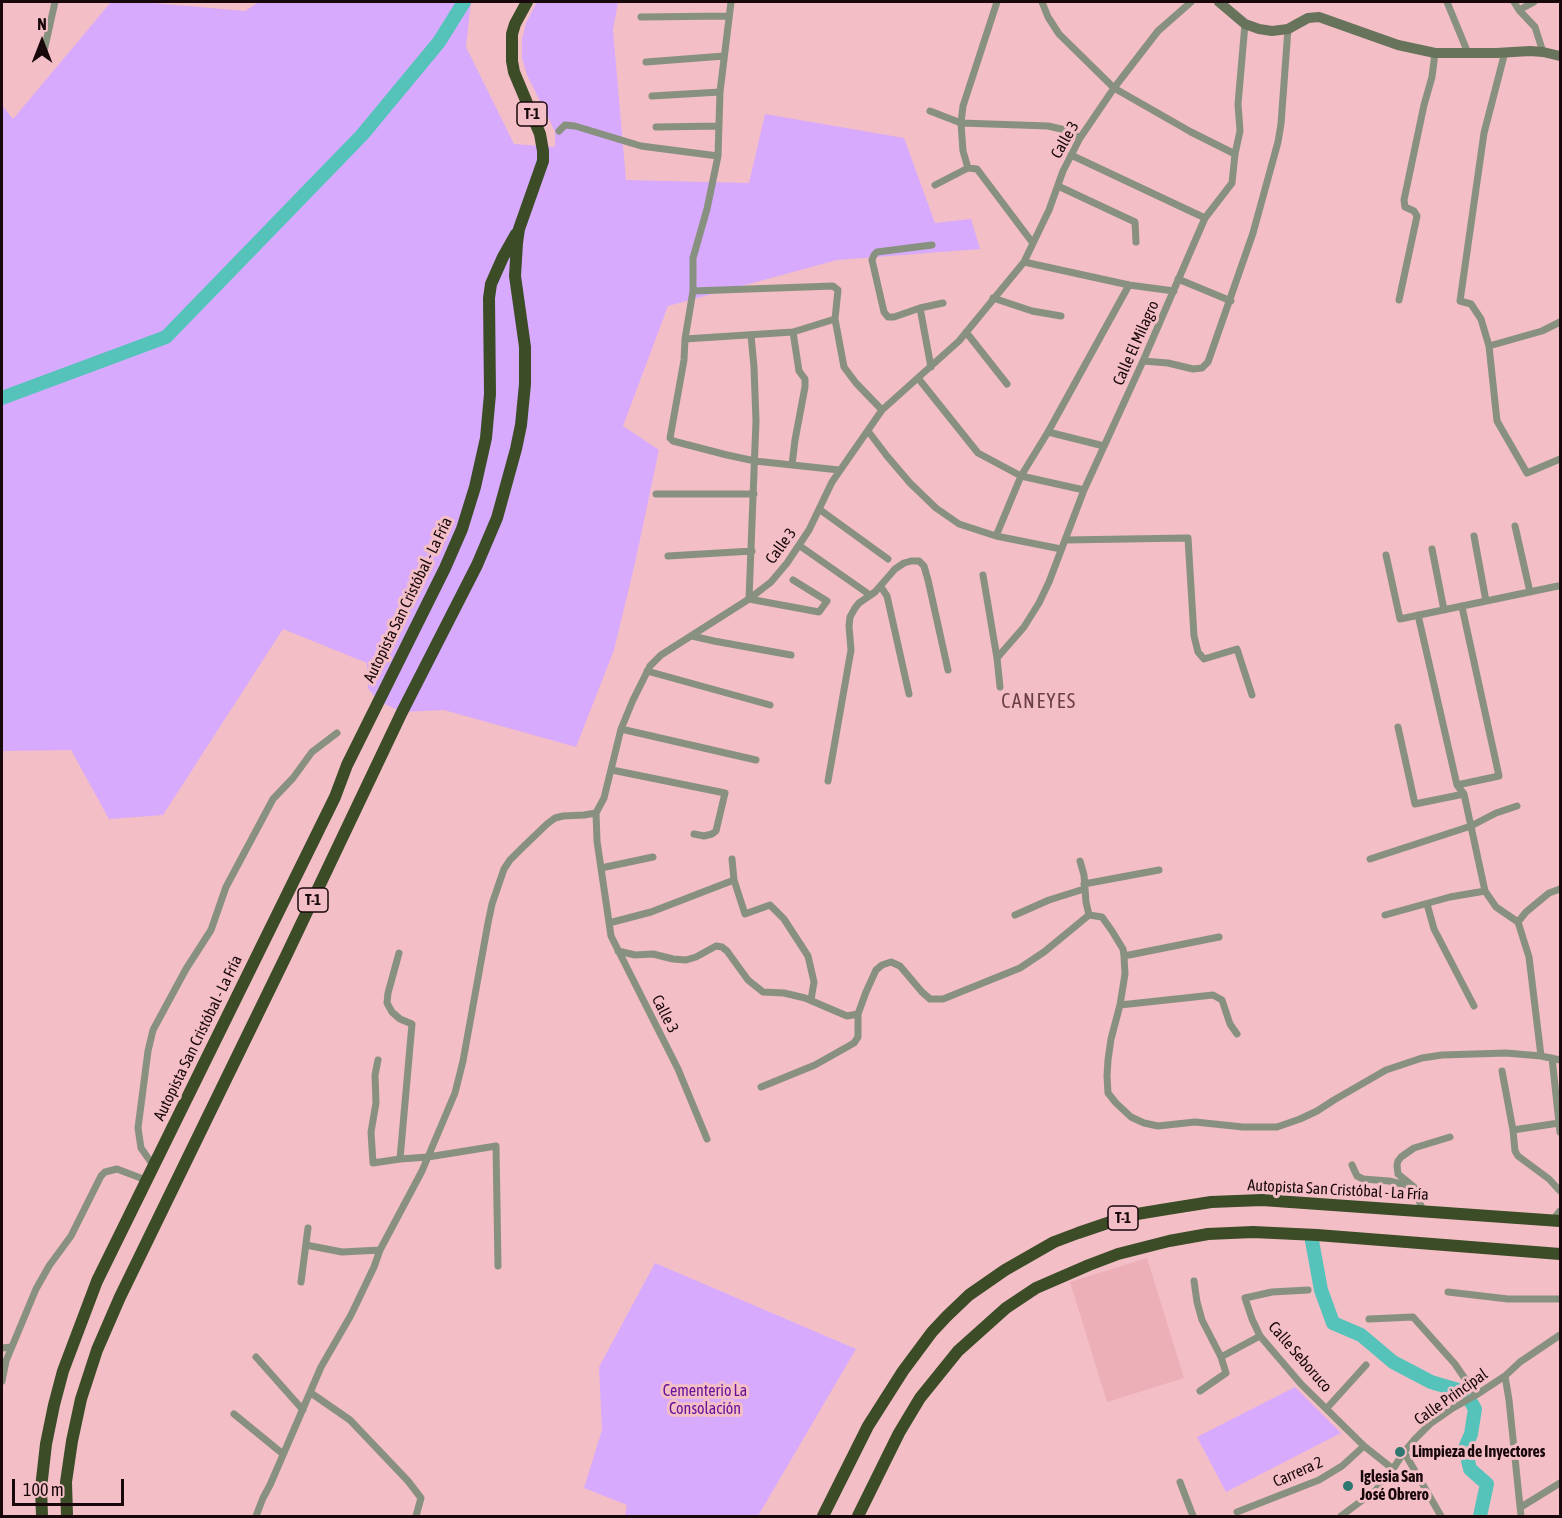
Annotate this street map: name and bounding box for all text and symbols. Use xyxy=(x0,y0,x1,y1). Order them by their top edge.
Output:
north arrow xyxy=(12,12,72,72)
text: N xyxy=(37,15,47,33)
road number: T-1 xyxy=(517,102,547,126)
street label: Calle 3 xyxy=(1047,118,1083,162)
street label: Calle El Milagro xyxy=(1109,298,1163,388)
street label: Autopista San Cristóbal - La Fría xyxy=(360,514,456,686)
street label: Calle 3 xyxy=(761,524,801,568)
district label: CANEYES xyxy=(1001,690,1077,714)
road number: T-1 xyxy=(298,888,328,912)
street label: Autopista San Cristóbal - La Fría xyxy=(150,952,246,1124)
street label: Calle 3 xyxy=(647,992,683,1036)
street label: Autopista San Cristóbal - La Fría xyxy=(1247,1176,1429,1204)
road number: T-1 xyxy=(1108,1206,1138,1230)
street label: Calle Seboruco xyxy=(1264,1318,1336,1396)
street label: Calle Principal xyxy=(1411,1365,1491,1429)
park label: Cementerio La Consolación xyxy=(663,1381,747,1419)
place label: Limpieza de Inyectores xyxy=(1412,1442,1545,1462)
marker: Limpieza de Inyectores xyxy=(1393,1445,1407,1459)
street label: Carrera 2 xyxy=(1270,1452,1326,1492)
scale bar xyxy=(15,1467,128,1505)
place label: Iglesia San José Obrero xyxy=(1360,1467,1429,1505)
text: 100 m xyxy=(23,1479,64,1500)
marker: Iglesia San José Obrero xyxy=(1341,1479,1355,1493)

